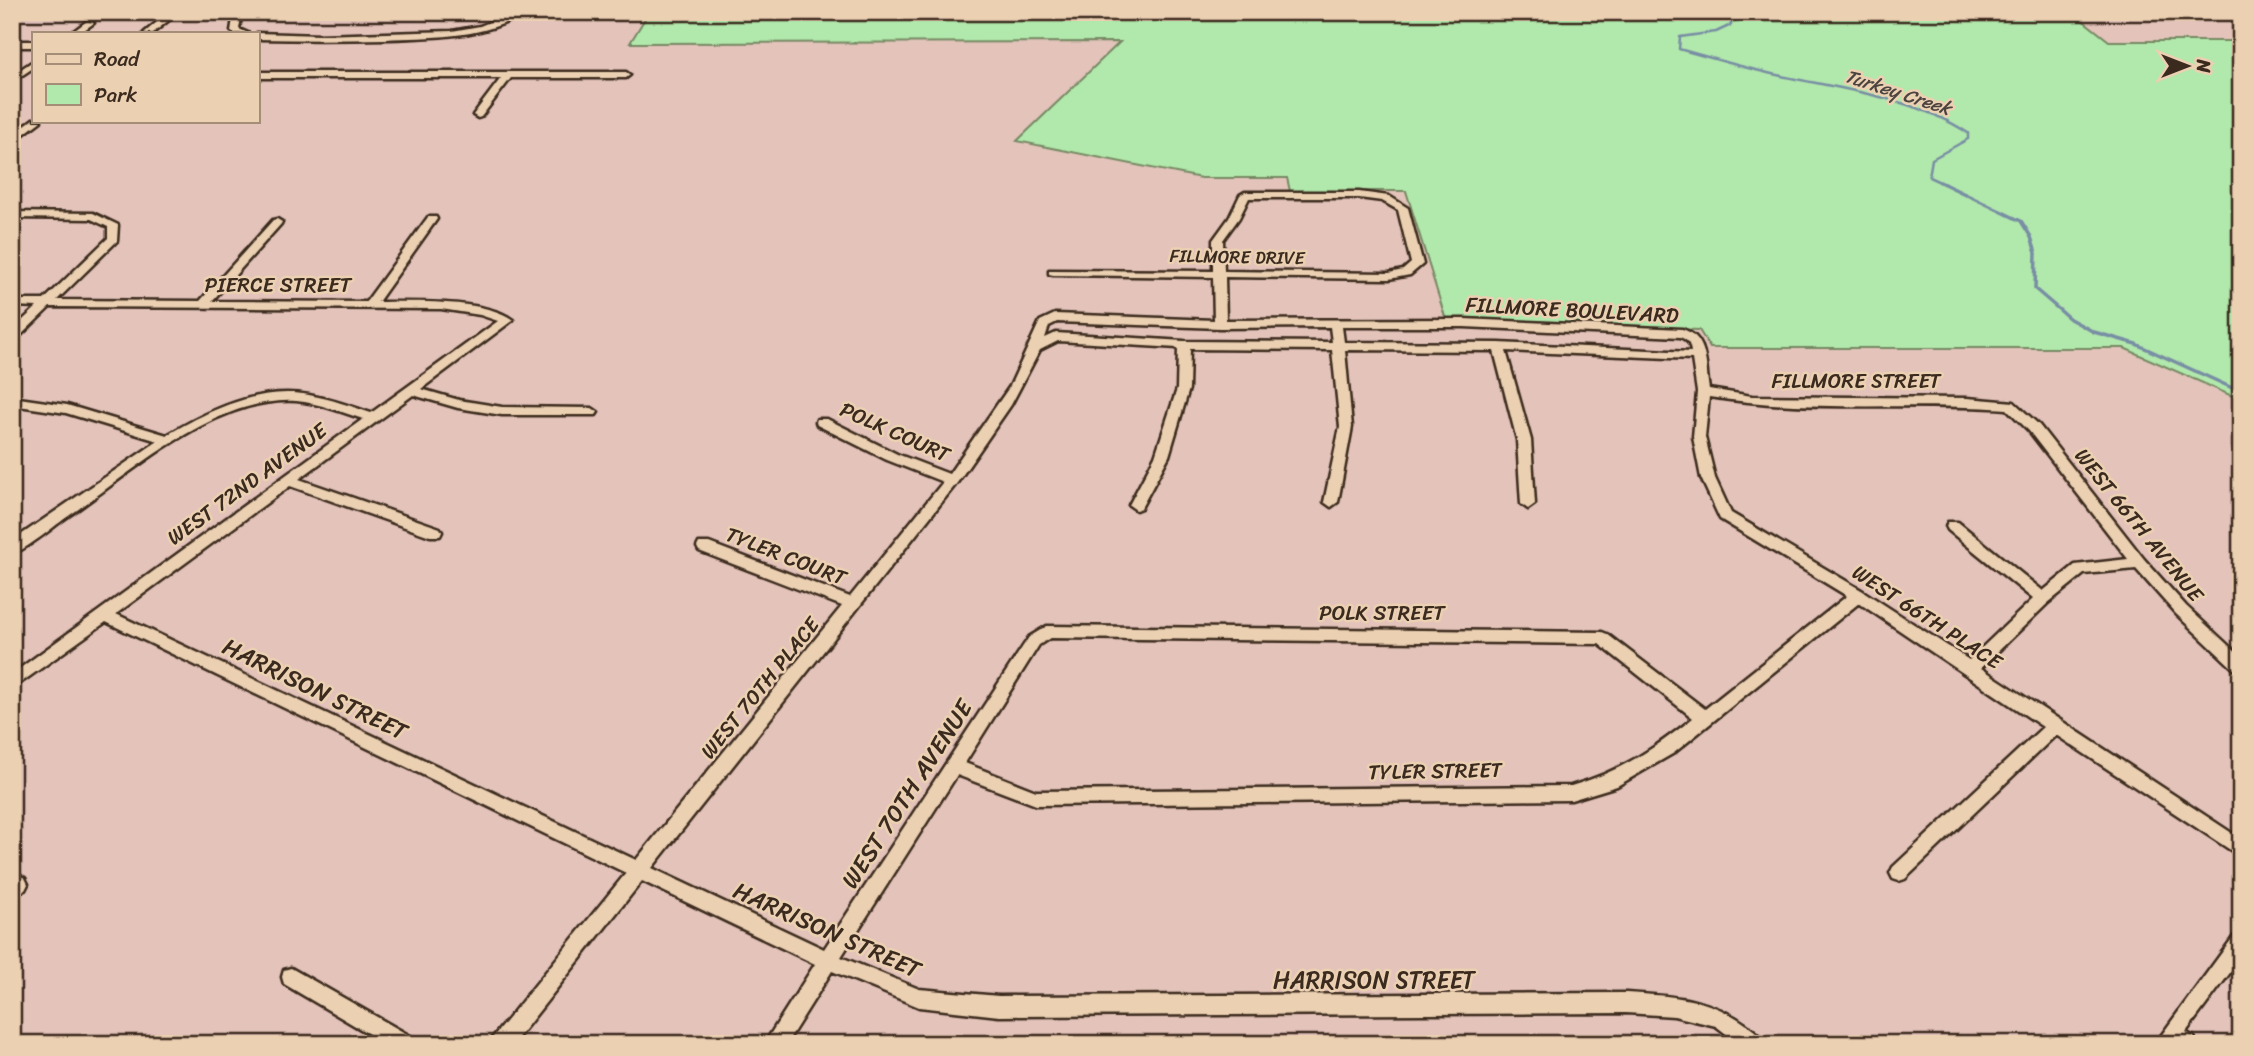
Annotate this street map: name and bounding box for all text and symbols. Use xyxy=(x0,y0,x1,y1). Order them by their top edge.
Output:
legend xyxy=(32,32,259,122)
north arrow xyxy=(2152,32,2222,102)
text: Road xyxy=(94,40,141,78)
text: N xyxy=(2187,58,2220,73)
water label: Turkey Creek xyxy=(1841,59,1958,126)
text: Park xyxy=(94,76,137,114)
street label: FILLMORE DRIVE xyxy=(1169,240,1306,274)
street label: PIERCE STREET xyxy=(205,266,353,304)
street label: FILLMORE BOULEVARD xyxy=(1465,285,1680,335)
street label: FILLMORE STREET xyxy=(1771,362,1942,400)
street label: POLK COURT xyxy=(834,391,958,474)
street label: WEST 72ND AVENUE xyxy=(159,412,337,556)
street label: WEST 66TH AVENUE xyxy=(2064,439,2214,612)
street label: TYLER COURT xyxy=(720,515,853,597)
street label: WEST 66TH PLACE xyxy=(1844,554,2011,681)
street label: POLK STREET xyxy=(1319,594,1446,632)
street label: WEST 70TH PLACE xyxy=(690,607,831,768)
street label: HARRISON STREET xyxy=(215,626,417,753)
street label: WEST 70TH AVENUE xyxy=(830,689,985,897)
street label: TYLER STREET xyxy=(1368,751,1504,791)
street label: HARRISON STREET xyxy=(726,870,930,991)
street label: HARRISON STREET xyxy=(1273,959,1477,1001)

